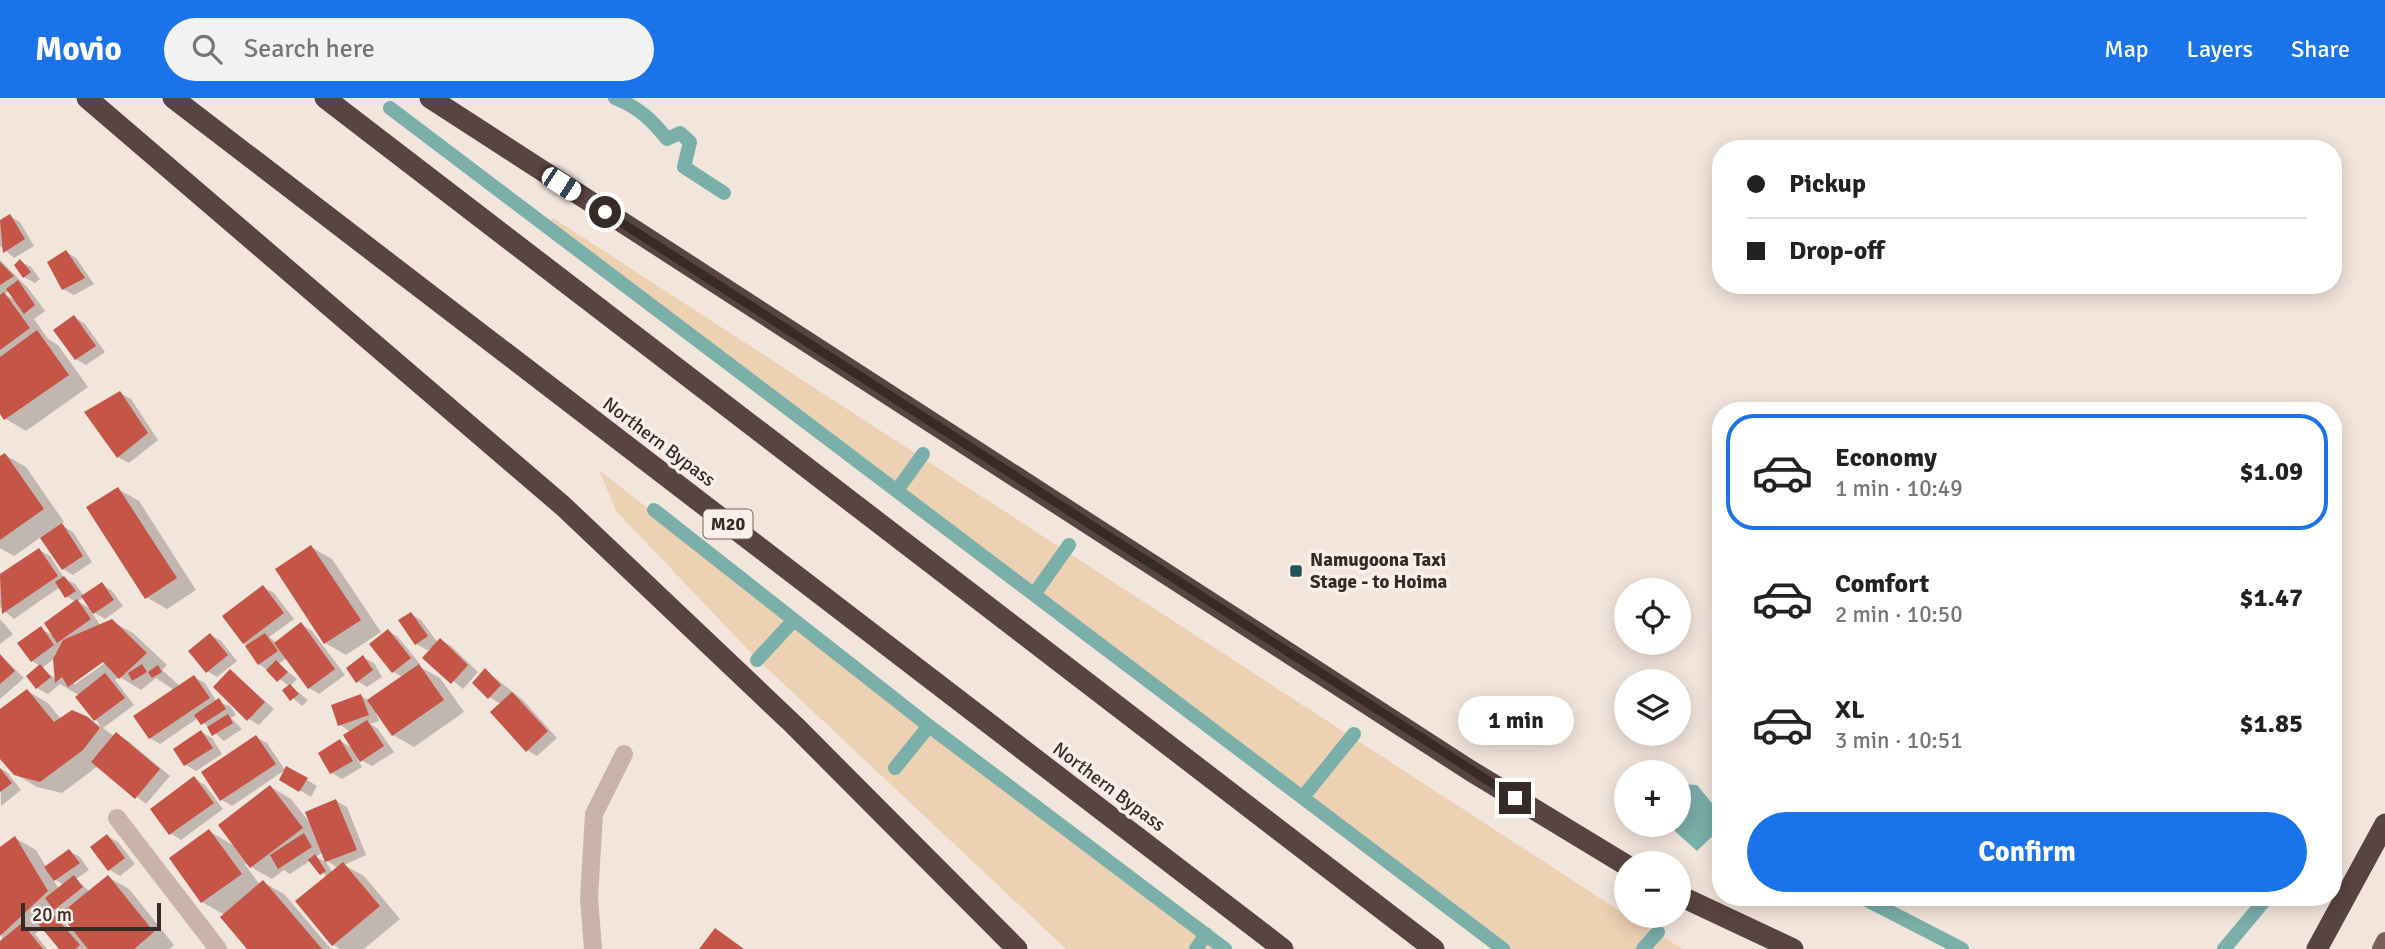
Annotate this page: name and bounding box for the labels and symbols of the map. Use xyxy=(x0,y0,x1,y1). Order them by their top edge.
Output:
car xyxy=(538,164,585,204)
route start xyxy=(589,196,621,228)
street label: Northern Bypass xyxy=(598,392,720,492)
road number: M20 xyxy=(704,510,752,538)
place label: Namugoona Taxi Stage - to Hoima xyxy=(1310,548,1448,594)
marker: Namugoona Taxi Stage - to Hoima xyxy=(1288,563,1304,579)
callout: 1 min xyxy=(1457,696,1573,746)
street label: Northern Bypass xyxy=(1048,737,1170,837)
route end xyxy=(1499,782,1531,814)
scale bar xyxy=(21,900,161,932)

